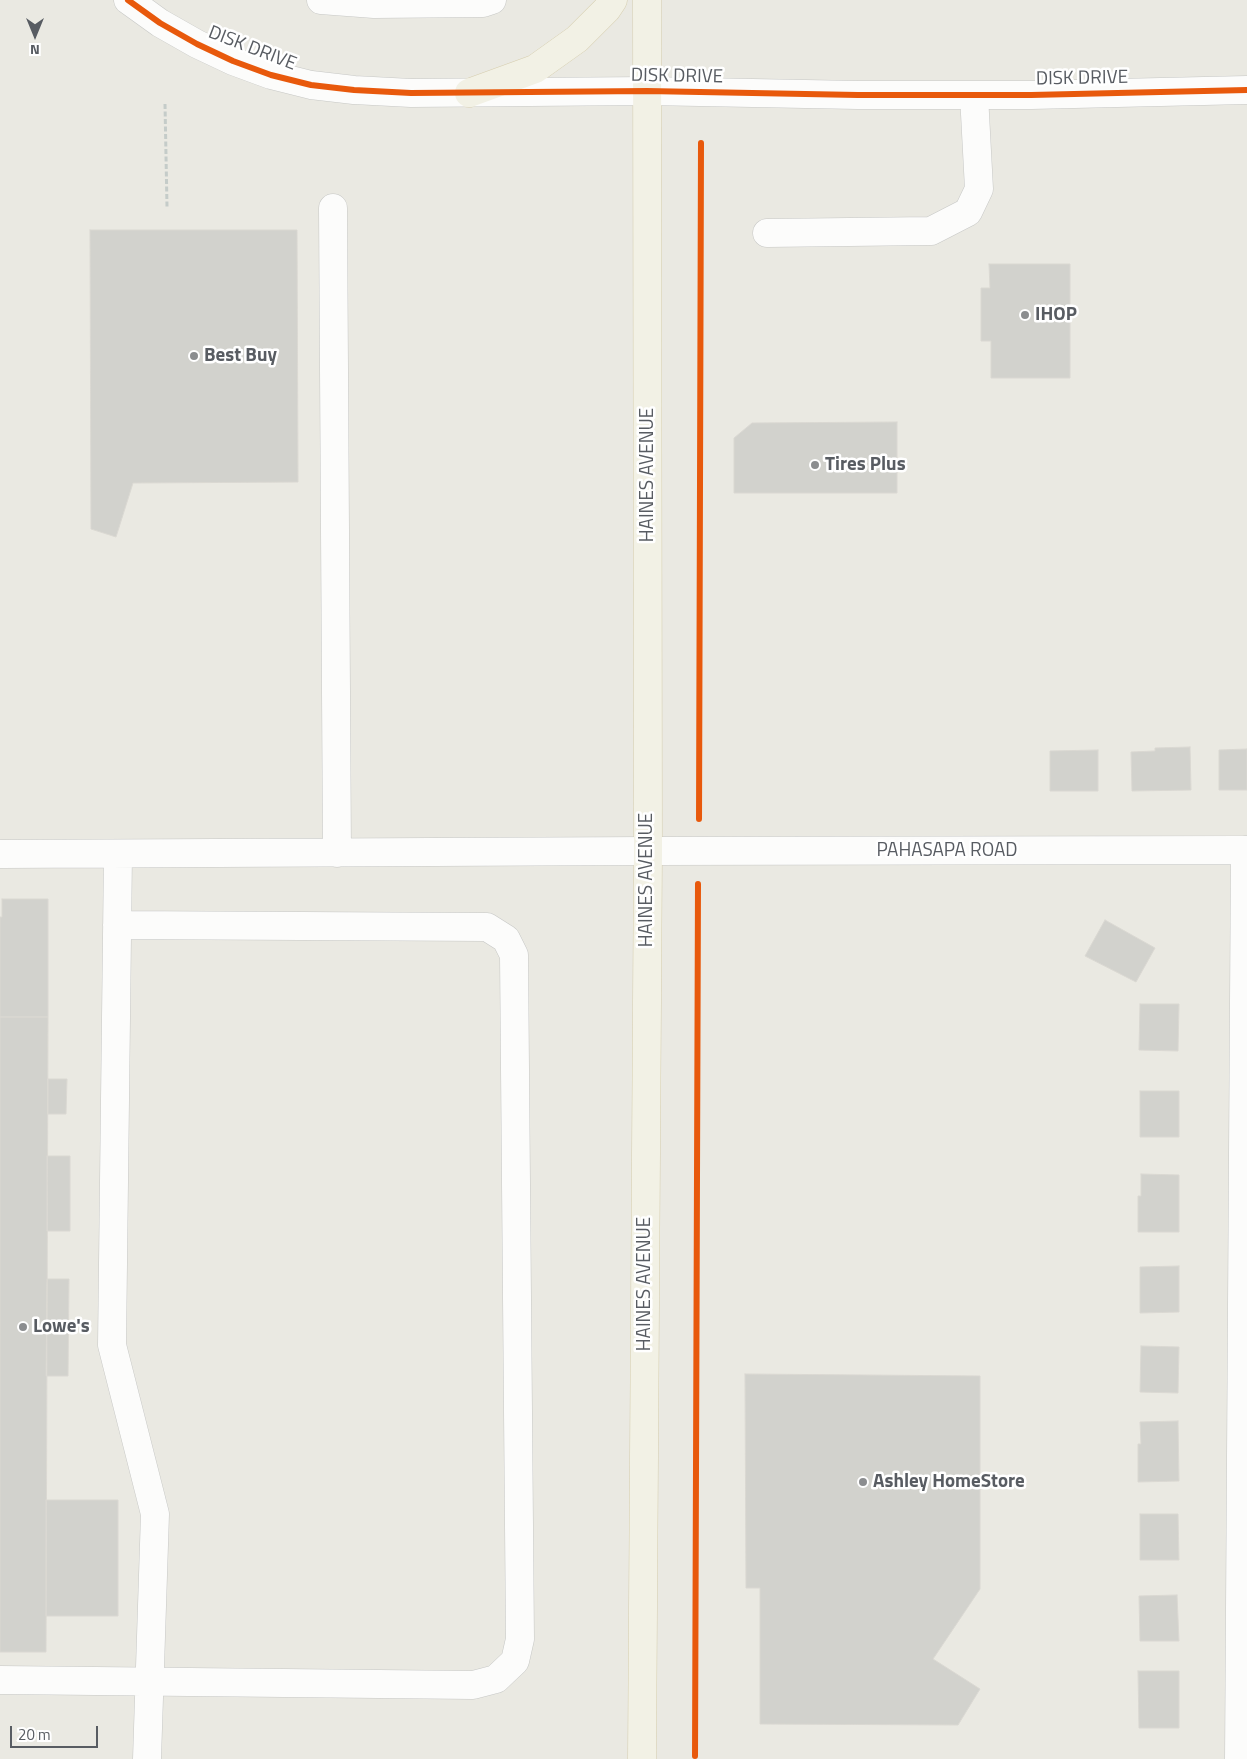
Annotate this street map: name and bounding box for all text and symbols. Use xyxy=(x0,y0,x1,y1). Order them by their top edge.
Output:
north arrow xyxy=(10,10,60,60)
street label: DISK DRIVE xyxy=(205,22,299,76)
text: N xyxy=(30,40,40,61)
street label: DISK DRIVE xyxy=(631,65,723,89)
street label: DISK DRIVE xyxy=(1036,67,1128,91)
place label: IHOP xyxy=(1035,304,1077,326)
marker: IHOP xyxy=(1019,309,1031,321)
place label: Best Buy xyxy=(204,345,277,367)
marker: Best Buy xyxy=(188,350,200,362)
street label: HAINES AVENUE xyxy=(637,408,659,542)
place label: Tires Plus xyxy=(825,454,906,476)
marker: Tires Plus xyxy=(809,459,821,471)
street label: HAINES AVENUE xyxy=(636,813,658,947)
street label: PAHASAPA ROAD xyxy=(876,840,1018,862)
street label: HAINES AVENUE xyxy=(634,1217,656,1351)
place label: Lowe's xyxy=(33,1316,90,1338)
marker: Lowe's xyxy=(17,1321,29,1333)
place label: Ashley HomeStore xyxy=(873,1471,1025,1493)
marker: Ashley HomeStore xyxy=(857,1476,869,1488)
scale bar xyxy=(12,1716,100,1748)
text: 20 m xyxy=(18,1723,51,1746)

